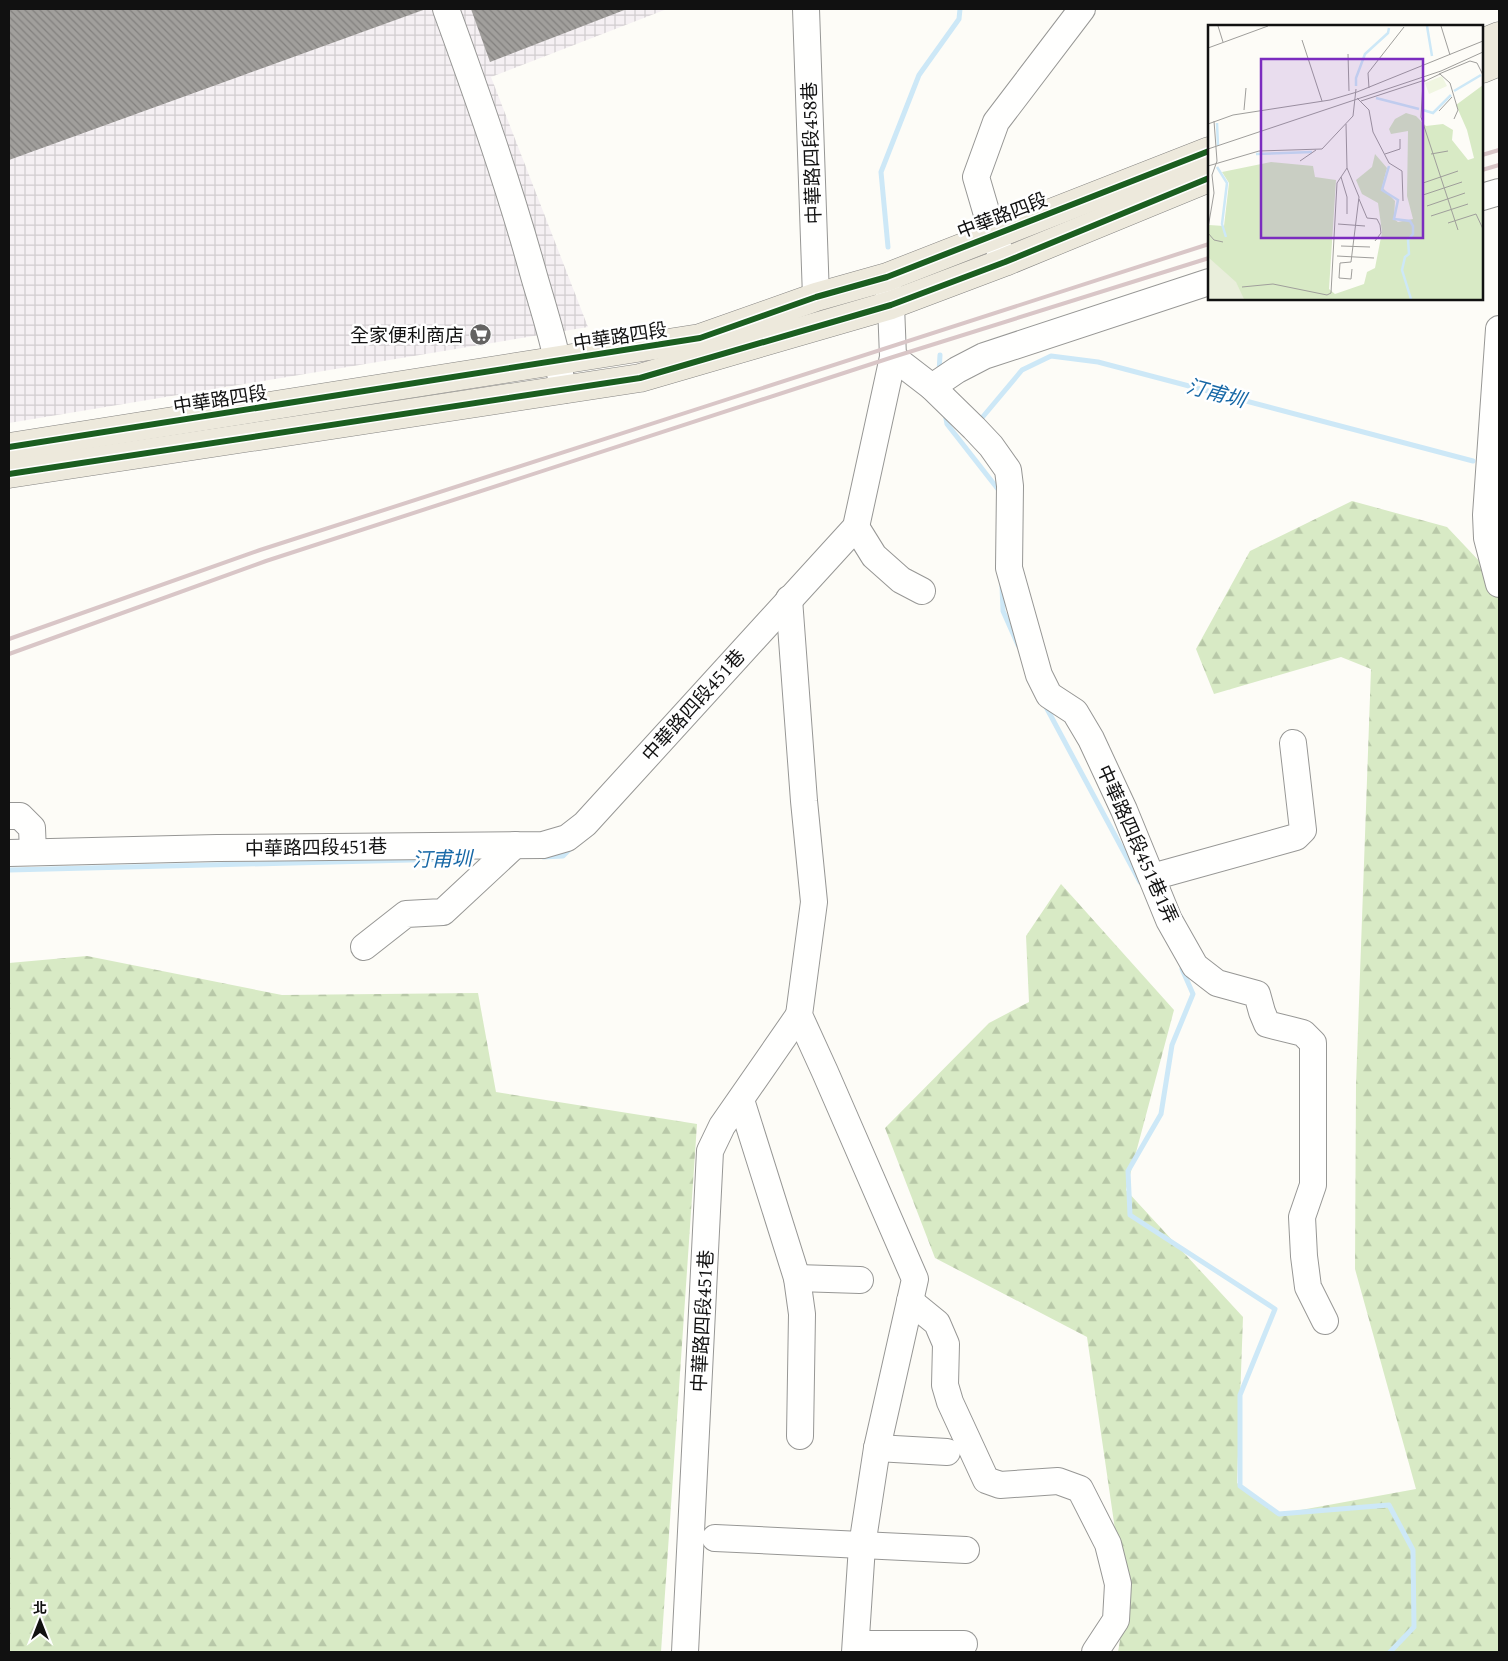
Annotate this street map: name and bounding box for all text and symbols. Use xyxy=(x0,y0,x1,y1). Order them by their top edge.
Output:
inset map xyxy=(1208,25,1483,300)
street label: 中華路四段458巷 xyxy=(796,81,829,225)
street label: 中華路四段 xyxy=(953,186,1052,247)
street label: 中華路四段 xyxy=(571,316,669,359)
place label: 全家便利商店 xyxy=(350,322,464,351)
supermarket icon: 全家便利商店 xyxy=(468,323,492,347)
water label: 汀甫圳 xyxy=(1183,372,1251,417)
street label: 中華路四段 xyxy=(171,379,269,422)
street label: 中華路四段451巷 xyxy=(636,643,753,769)
street label: 中華路四段451巷1弄 xyxy=(1089,761,1185,929)
street label: 中華路四段451巷 xyxy=(245,833,388,864)
water label: 汀甫圳 xyxy=(412,844,475,876)
street label: 中華路四段451巷 xyxy=(685,1249,722,1393)
north arrow xyxy=(15,1596,65,1646)
text: 北 xyxy=(33,1598,47,1619)

